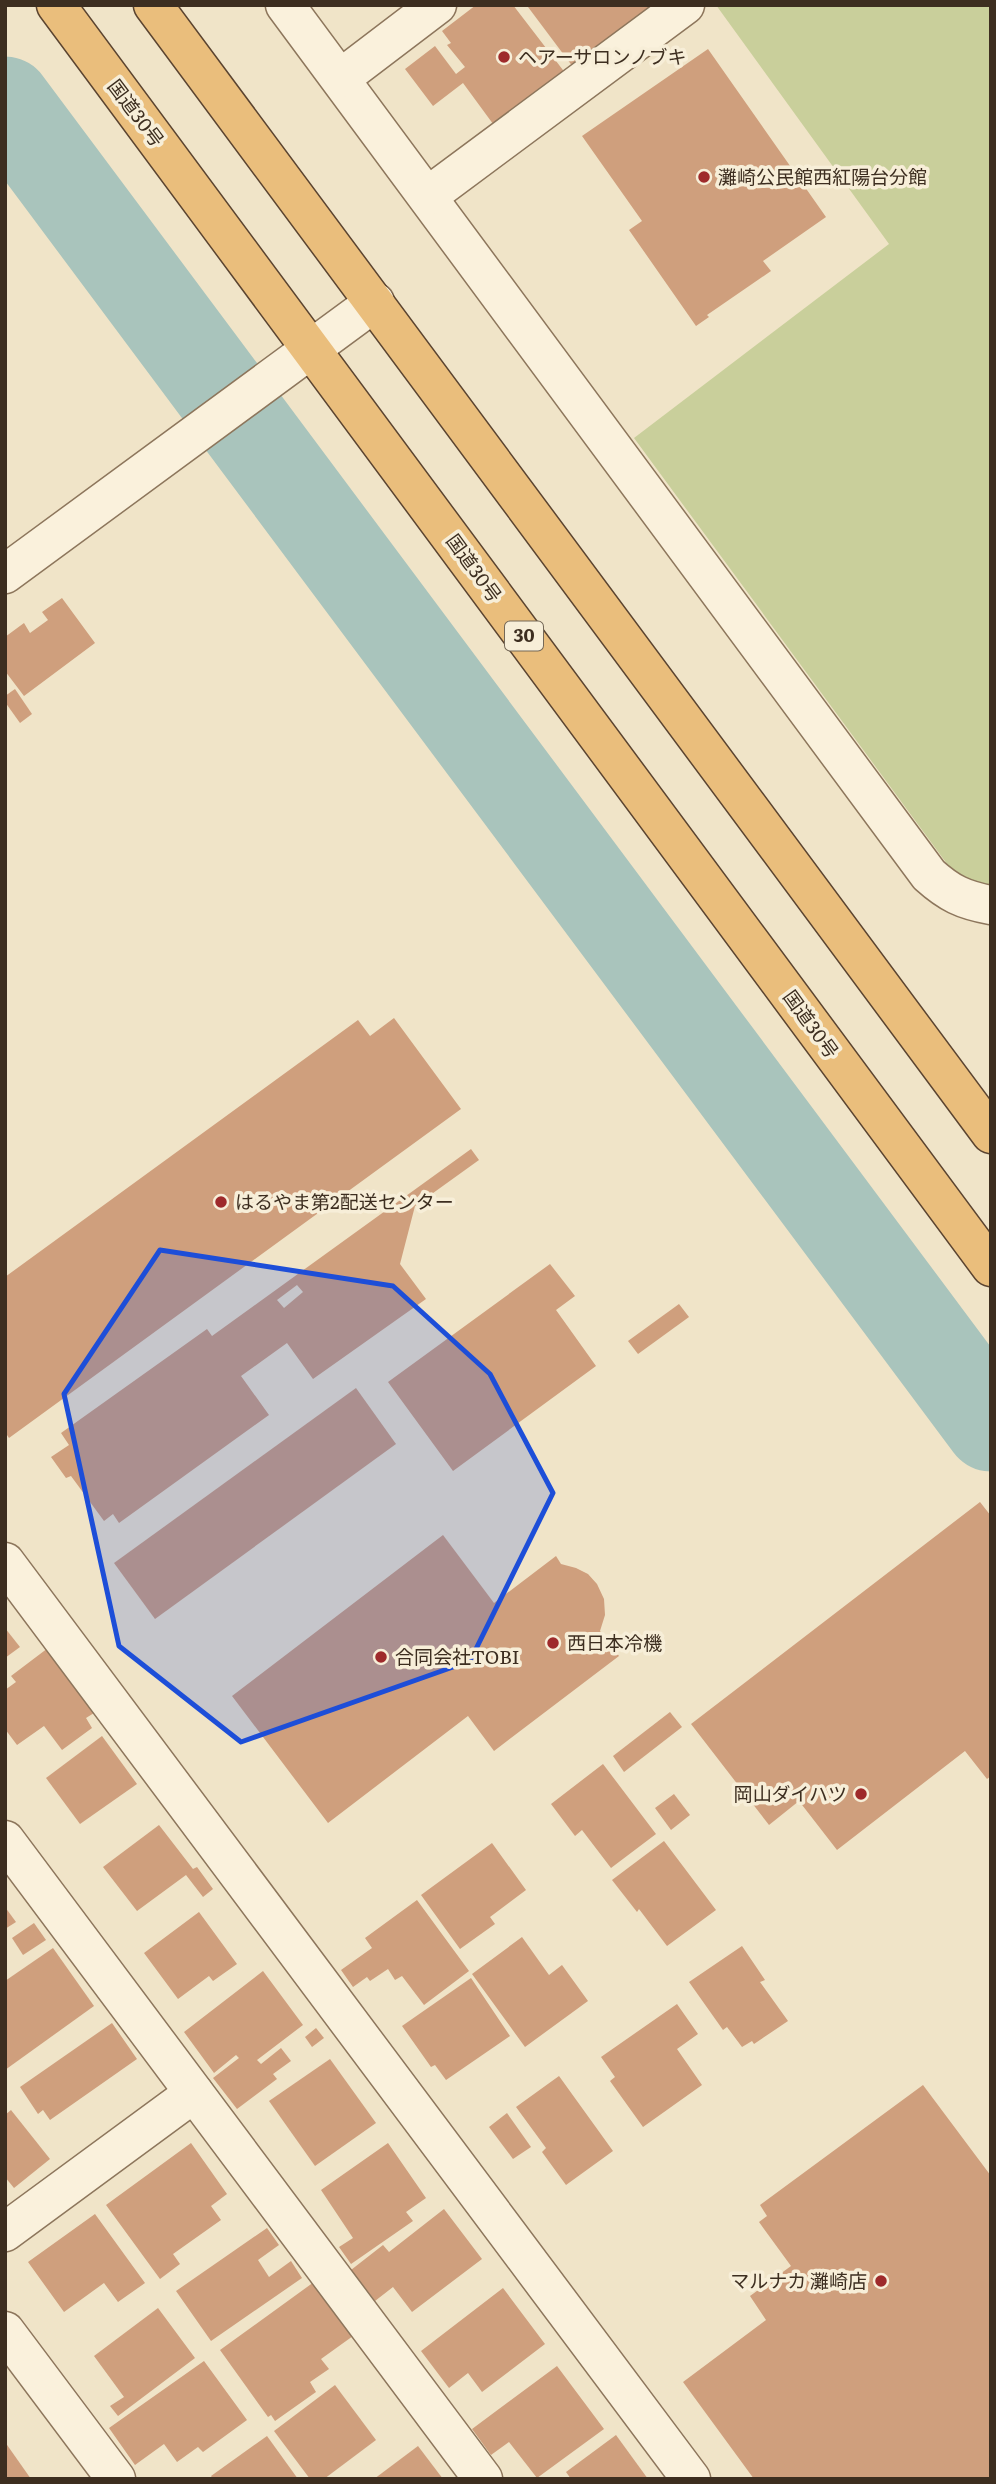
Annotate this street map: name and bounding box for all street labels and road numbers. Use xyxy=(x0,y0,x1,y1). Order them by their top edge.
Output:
street label: 国道30号 xyxy=(102,73,172,152)
street label: 国道30号 xyxy=(440,528,509,607)
road number: 30 xyxy=(505,622,543,650)
street label: 国道30号 xyxy=(777,984,846,1063)

